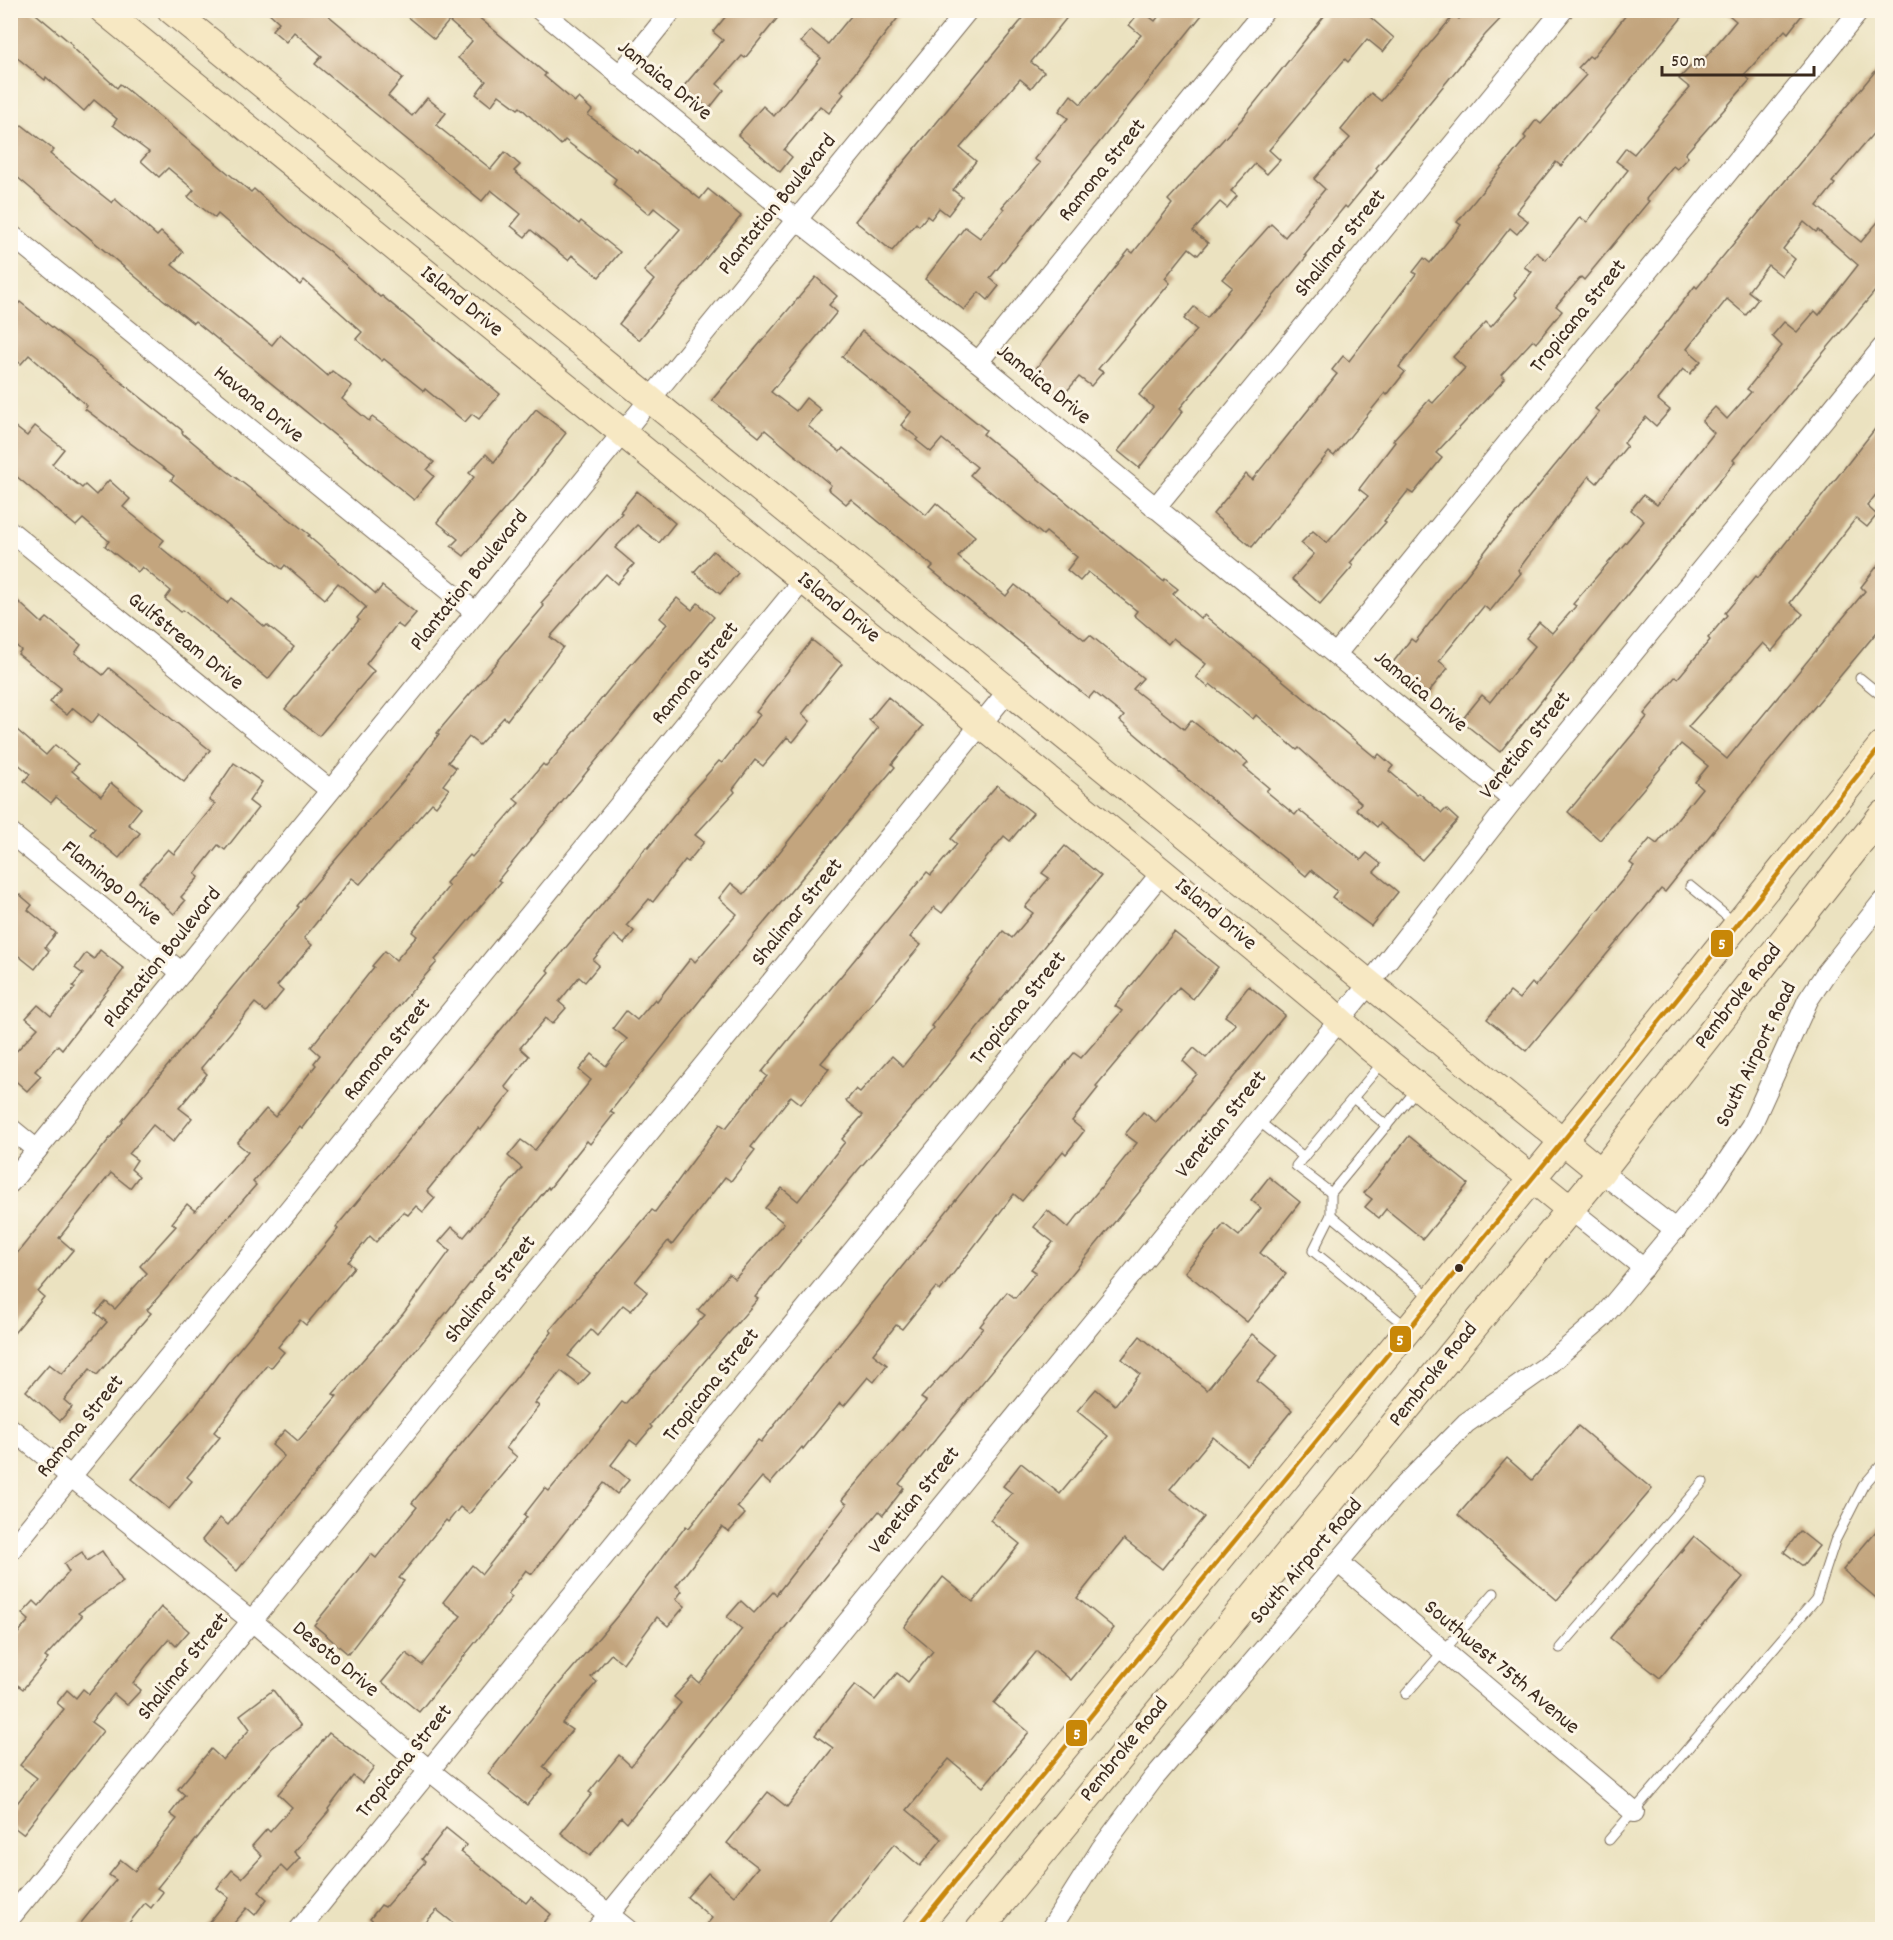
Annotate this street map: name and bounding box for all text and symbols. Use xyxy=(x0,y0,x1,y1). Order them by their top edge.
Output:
street label: Jamaica Drive xyxy=(610,33,718,129)
scale bar xyxy=(1662,39,1814,77)
text: 50 m xyxy=(1671,50,1706,75)
street label: Ramona Street xyxy=(1052,113,1154,229)
street label: Plantation Boulevard xyxy=(711,128,845,282)
street label: Shalimar Street xyxy=(1288,183,1394,305)
street label: Tropicana Street xyxy=(1523,253,1635,381)
street label: Island Drive xyxy=(413,259,509,345)
street label: Jamaica Drive xyxy=(989,337,1097,433)
street label: Havana Drive xyxy=(206,359,310,451)
street label: Plantation Boulevard xyxy=(403,504,537,658)
street label: Island Drive xyxy=(790,565,886,651)
street label: Gulfstream Drive xyxy=(120,585,250,699)
street label: Ramona Street xyxy=(645,616,747,732)
street label: Jamaica Drive xyxy=(1366,643,1474,741)
street label: Venetian Street xyxy=(1473,685,1579,807)
street label: Flamingo Drive xyxy=(54,834,168,934)
street label: Shalimar Street xyxy=(745,852,851,974)
street label: Island Drive xyxy=(1167,871,1263,959)
street label: Plantation Boulevard xyxy=(96,881,230,1035)
line badge: 5 xyxy=(1710,929,1734,958)
text: 5 xyxy=(1718,934,1726,957)
street label: Pembroke Road xyxy=(1688,937,1790,1057)
street label: Tropicana Street xyxy=(963,945,1075,1073)
street label: South Airport Road xyxy=(1708,977,1806,1133)
street label: Ramona Street xyxy=(337,992,439,1108)
street label: Venetian Street xyxy=(1169,1064,1275,1186)
street label: Shalimar Street xyxy=(438,1229,544,1351)
unlabelled marker xyxy=(1453,1262,1465,1274)
street label: Pembroke Road xyxy=(1382,1316,1486,1434)
street label: Tropicana Street xyxy=(656,1322,768,1450)
line badge: 5 xyxy=(1389,1325,1412,1353)
text: 5 xyxy=(1396,1330,1404,1353)
street label: Ramona Street xyxy=(30,1369,132,1485)
street label: Venetian Street xyxy=(862,1440,968,1562)
street label: South Airport Road xyxy=(1243,1492,1371,1632)
street label: Southwest 75th Avenue xyxy=(1416,1593,1586,1743)
street label: Shalimar Street xyxy=(131,1606,237,1728)
street label: Desoto Drive xyxy=(285,1614,385,1706)
street label: Pembroke Road xyxy=(1073,1691,1177,1809)
street label: Tropicana Street xyxy=(349,1698,461,1826)
line badge: 5 xyxy=(1065,1719,1088,1747)
text: 5 xyxy=(1073,1724,1081,1747)

